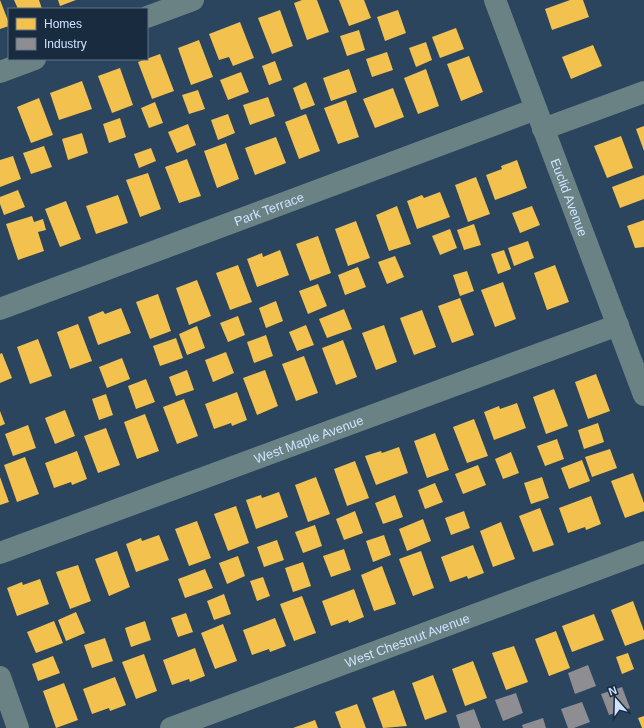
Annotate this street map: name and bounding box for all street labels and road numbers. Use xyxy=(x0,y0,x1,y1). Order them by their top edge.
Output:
street label: Euclid Avenue xyxy=(547,156,591,239)
street label: Park Terrace xyxy=(232,189,306,229)
street label: West Maple Avenue xyxy=(252,413,365,467)
street label: West Chestnut Avenue xyxy=(343,611,472,671)

